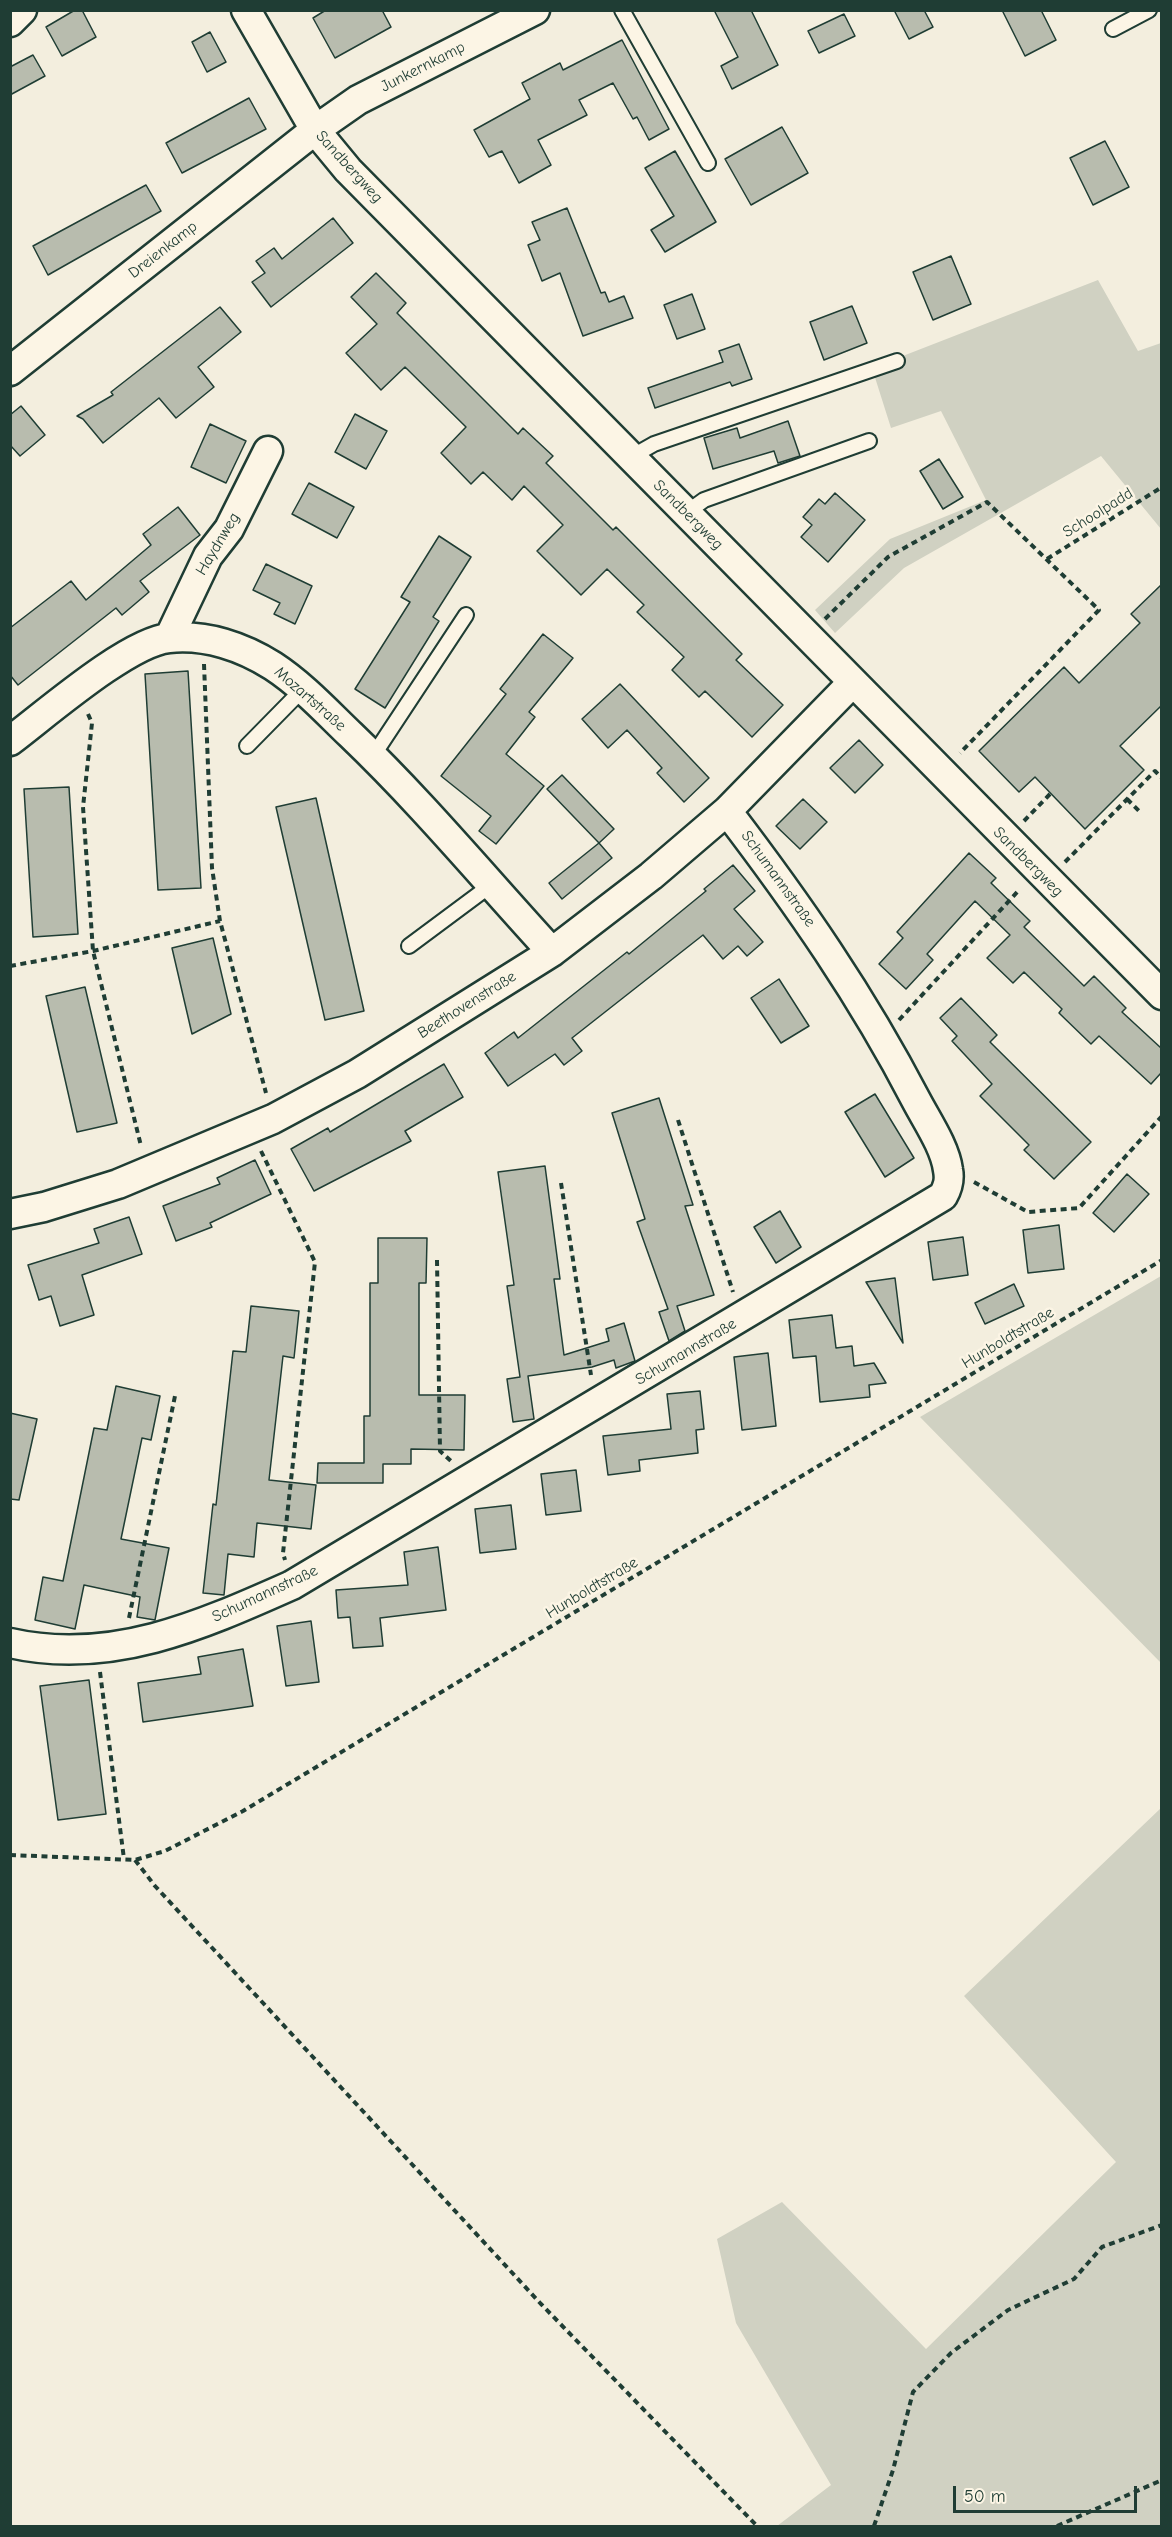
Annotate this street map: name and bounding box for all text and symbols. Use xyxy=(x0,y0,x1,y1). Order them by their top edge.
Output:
street label: Junkernkamp xyxy=(377,37,469,97)
street label: Sandbergweg xyxy=(311,127,387,207)
street label: Dreienkamp xyxy=(125,217,201,283)
street label: Sandbergweg xyxy=(649,476,727,554)
street label: Schoolpadd xyxy=(1059,484,1137,542)
street label: Haydnweg xyxy=(192,509,244,579)
street label: Mozartstraße xyxy=(270,663,350,735)
street label: Sandbergweg xyxy=(989,823,1067,901)
street label: Schumannstraße xyxy=(737,827,819,931)
street label: Beethovenstraße xyxy=(414,967,520,1043)
street label: Hunboldtstraße xyxy=(958,1303,1058,1373)
street label: Schumannstraße xyxy=(632,1314,740,1390)
street label: Hunboldtstraße xyxy=(542,1553,642,1623)
street label: Schumannstraße xyxy=(209,1561,321,1627)
scale bar xyxy=(956,2474,1140,2512)
text: 50 m xyxy=(964,2486,1006,2507)

